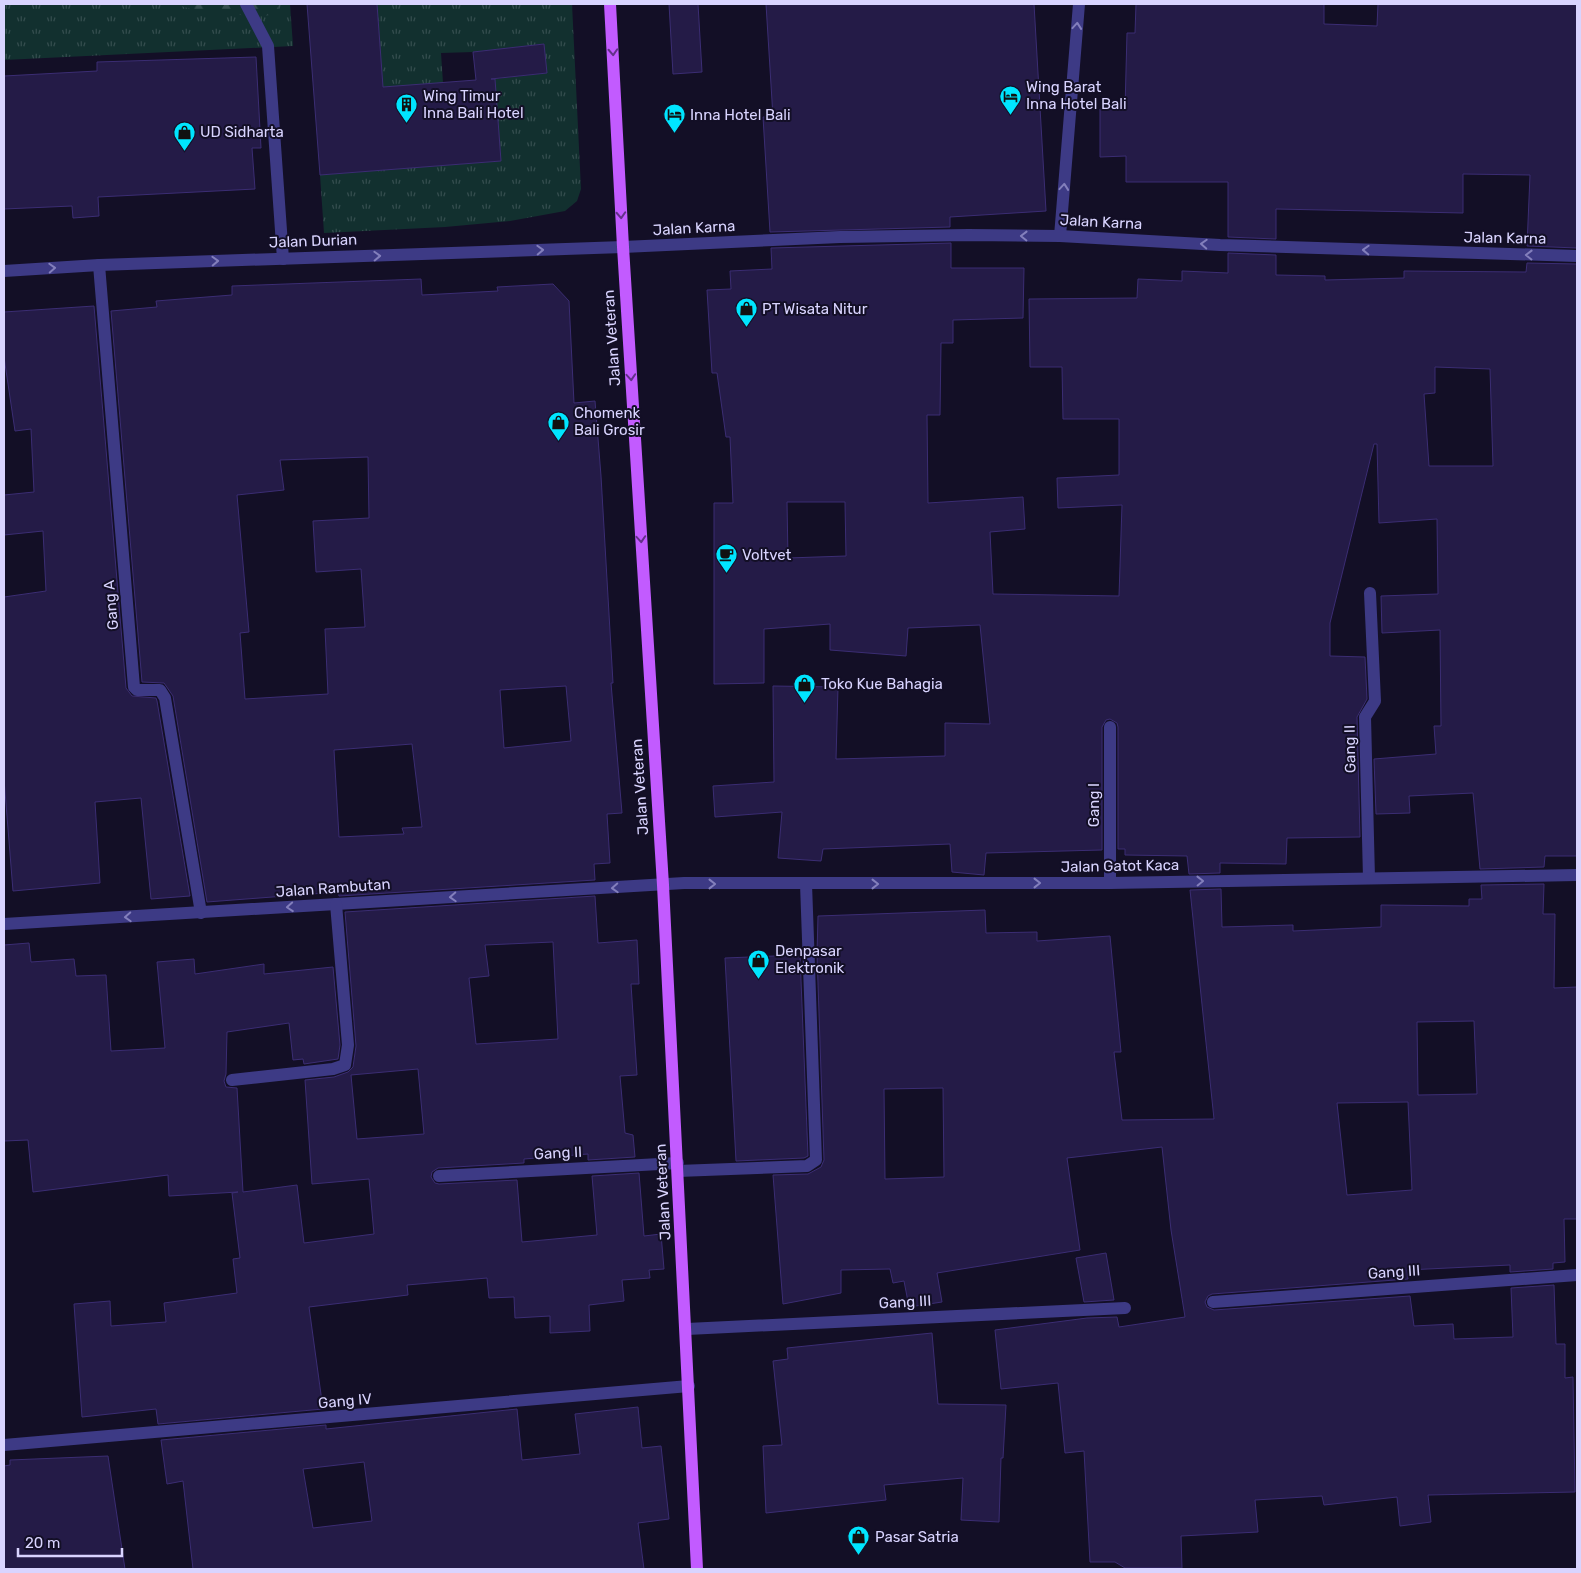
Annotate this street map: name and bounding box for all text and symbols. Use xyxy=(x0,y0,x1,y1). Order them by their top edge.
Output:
one-way arrow xyxy=(1072,21,1083,29)
one-way arrow xyxy=(607,49,618,57)
place label: Wing Barat Inna Hotel Bali xyxy=(1026,78,1127,113)
hotel icon: Wing Barat Inna Hotel Bali xyxy=(998,84,1022,115)
place label: Wing Timur Inna Bali Hotel xyxy=(423,87,524,122)
building icon: Wing Timur Inna Bali Hotel xyxy=(395,93,419,124)
hotel icon: Inna Hotel Bali xyxy=(662,103,686,134)
place label: Inna Hotel Bali xyxy=(690,106,791,124)
shop icon: UD Sidharta xyxy=(172,120,196,151)
place label: UD Sidharta xyxy=(200,123,284,141)
one-way arrow xyxy=(1058,183,1069,191)
one-way arrow xyxy=(615,211,626,219)
street label: Jalan Karna xyxy=(1059,211,1143,233)
street label: Jalan Karna xyxy=(652,217,736,239)
street label: Jalan Karna xyxy=(1464,228,1546,248)
street label: Jalan Durian xyxy=(268,230,358,252)
one-way arrow xyxy=(1020,231,1028,241)
one-way arrow xyxy=(1199,238,1207,249)
one-way arrow xyxy=(536,245,544,255)
one-way arrow xyxy=(1362,245,1370,255)
one-way arrow xyxy=(1524,249,1532,260)
one-way arrow xyxy=(373,250,381,261)
one-way arrow xyxy=(212,256,219,266)
one-way arrow xyxy=(49,262,57,273)
street label: Jalan Veteran xyxy=(600,289,624,387)
shop icon: PT Wisata Nitur xyxy=(734,297,758,328)
place label: PT Wisata Nitur xyxy=(762,300,868,318)
one-way arrow xyxy=(625,373,636,381)
place label: Chomenk Bali Grosir xyxy=(574,404,645,439)
shop icon: Chomenk Bali Grosir xyxy=(546,410,570,441)
one-way arrow xyxy=(635,535,646,543)
cafe icon: Voltvet xyxy=(714,543,738,574)
place label: Voltvet xyxy=(742,546,792,564)
street label: Gang A xyxy=(100,579,122,631)
shop icon: Toko Kue Bahagia xyxy=(793,672,817,703)
place label: Toko Kue Bahagia xyxy=(821,675,943,693)
street label: Gang II xyxy=(1341,725,1359,773)
street label: Jalan Veteran xyxy=(628,738,652,836)
street label: Gang I xyxy=(1085,783,1103,827)
street label: Jalan Gatot Kaca xyxy=(1061,856,1179,876)
street label: Jalan Rambutan xyxy=(275,875,391,901)
one-way arrow xyxy=(1196,876,1204,886)
one-way arrow xyxy=(1034,878,1041,888)
one-way arrow xyxy=(708,879,716,889)
one-way arrow xyxy=(871,879,879,889)
one-way arrow xyxy=(611,882,619,893)
one-way arrow xyxy=(448,892,456,903)
one-way arrow xyxy=(286,902,294,913)
one-way arrow xyxy=(124,912,132,923)
place label: Denpasar Elektronik xyxy=(775,942,845,977)
shop icon: Denpasar Elektronik xyxy=(747,948,771,979)
street label: Gang II xyxy=(533,1143,583,1163)
street label: Jalan Veteran xyxy=(651,1143,675,1241)
street label: Gang III xyxy=(1367,1261,1421,1283)
street label: Gang III xyxy=(878,1292,932,1312)
street label: Gang IV xyxy=(317,1390,373,1412)
shop icon: Pasar Satria xyxy=(847,1525,871,1556)
scale bar xyxy=(18,1526,121,1558)
place label: Pasar Satria xyxy=(875,1528,959,1546)
text: 20 m xyxy=(25,1534,60,1552)

